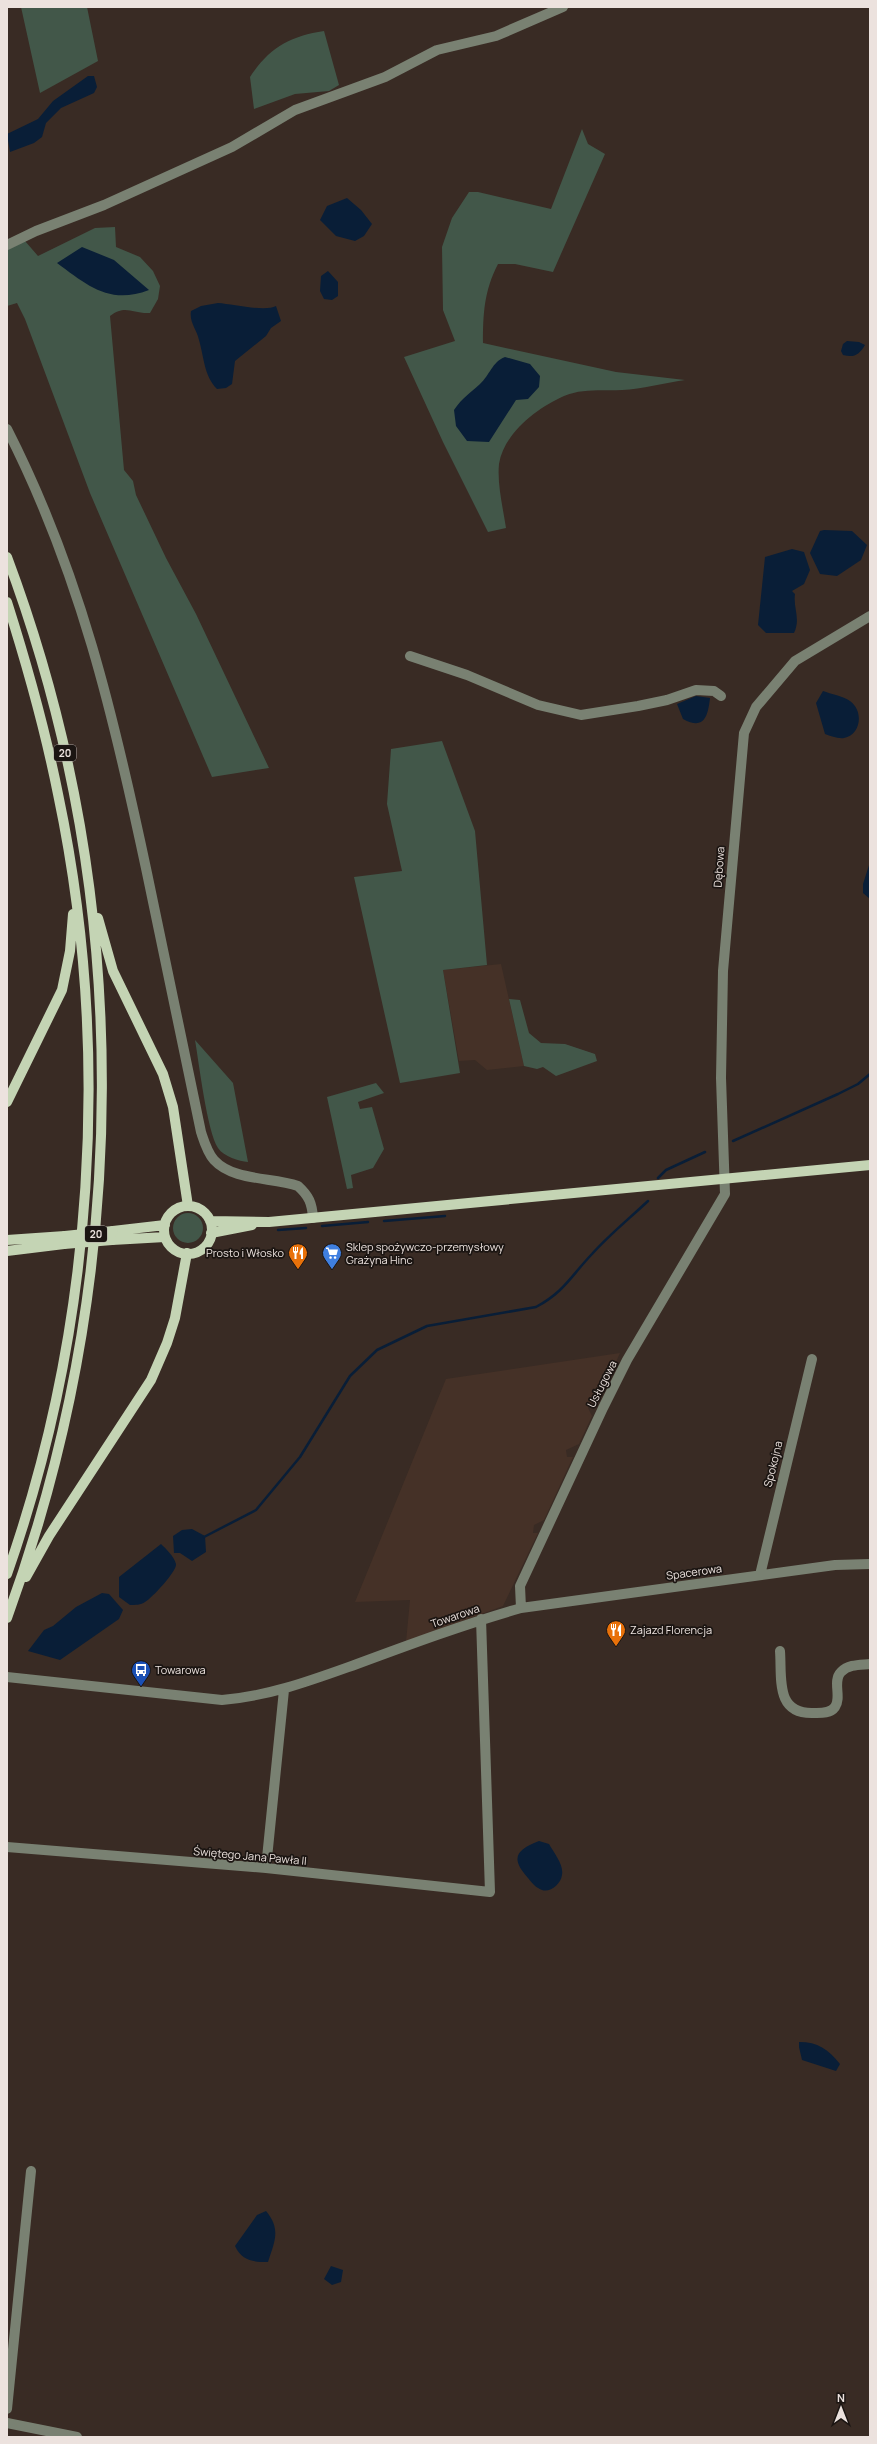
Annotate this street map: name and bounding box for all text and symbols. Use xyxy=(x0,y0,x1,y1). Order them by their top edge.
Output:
road number: 20 xyxy=(54,745,76,761)
street label: Dębowa xyxy=(710,846,727,888)
road number: 20 xyxy=(85,1226,107,1242)
place label: Sklep spożywczo-przemysłowy Grażyna Hinc xyxy=(346,1239,504,1267)
restaurant icon: Prosto i Włosko xyxy=(287,1242,309,1270)
supermarket icon: Sklep spożywczo-przemysłowy Grażyna Hinc xyxy=(321,1242,343,1270)
place label: Prosto i Włosko xyxy=(206,1245,284,1260)
street label: Usługowa xyxy=(583,1358,620,1410)
street label: Spokojna xyxy=(760,1439,785,1489)
street label: Spacerowa xyxy=(665,1560,723,1583)
street label: Towarowa xyxy=(428,1600,481,1631)
restaurant icon: Zajazd Florencja xyxy=(605,1619,627,1647)
place label: Zajazd Florencja xyxy=(630,1622,712,1637)
bus stop icon: Towarowa xyxy=(130,1659,152,1687)
place label: Towarowa xyxy=(155,1662,206,1677)
street label: Świętego Jana Pawła II xyxy=(193,1843,307,1868)
north arrow xyxy=(821,2388,861,2428)
text: N xyxy=(837,2390,845,2405)

